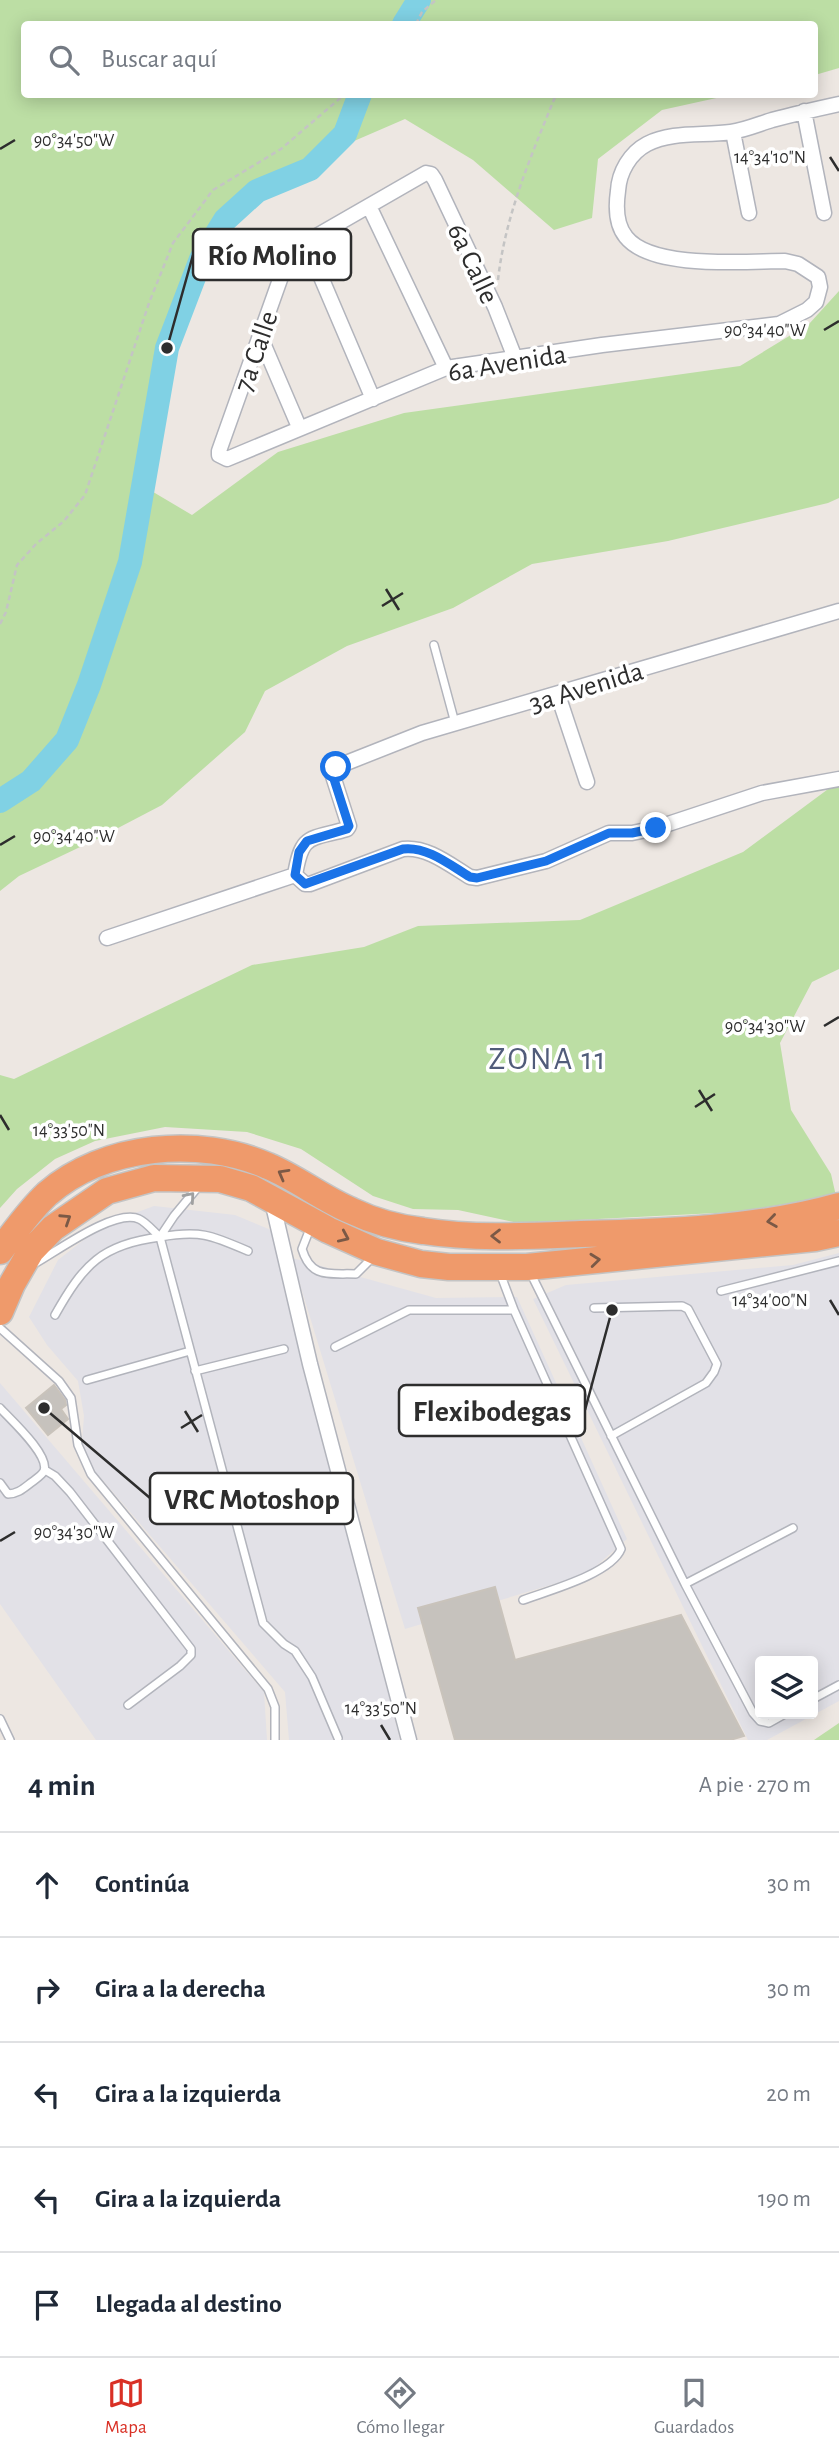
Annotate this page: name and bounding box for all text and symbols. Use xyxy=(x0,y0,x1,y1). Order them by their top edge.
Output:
search box xyxy=(21,21,818,98)
icon: search xyxy=(45,41,83,79)
text: Buscar aquí xyxy=(101,46,217,72)
text: 90°34'50"W xyxy=(34,132,114,150)
text: 14°34'10"N xyxy=(734,149,806,167)
street label: 6a Calle xyxy=(442,219,503,308)
callout: Río Molino xyxy=(193,229,351,280)
text: Río Molino xyxy=(207,241,337,271)
street label: 7a Calle xyxy=(230,308,284,396)
text: 90°34'40"W xyxy=(724,322,806,340)
street label: 6a Avenida xyxy=(446,341,569,387)
street label: 3a Avenida xyxy=(526,657,647,719)
route start xyxy=(320,751,351,782)
route end xyxy=(640,812,671,843)
text: 90°34'40"W xyxy=(33,828,115,846)
text: 90°34'30"W xyxy=(725,1018,805,1036)
district label: ZONA 11 xyxy=(489,1043,607,1075)
text: 14°33'50"N xyxy=(33,1122,105,1140)
one-way arrow xyxy=(277,1168,290,1182)
one-way arrow xyxy=(182,1192,194,1205)
one-way arrow xyxy=(766,1213,778,1228)
one-way arrow xyxy=(59,1214,72,1227)
one-way arrow xyxy=(490,1228,501,1244)
one-way arrow xyxy=(336,1229,349,1243)
one-way arrow xyxy=(590,1253,601,1268)
text: 14°34'00"N xyxy=(732,1292,808,1310)
callout: Flexibodegas xyxy=(399,1385,585,1436)
text: Flexibodegas xyxy=(413,1397,571,1427)
callout: VRC Motoshop xyxy=(150,1473,353,1524)
text: VRC Motoshop xyxy=(164,1485,340,1515)
text: 90°34'30"W xyxy=(34,1524,114,1542)
map controls xyxy=(755,1656,818,1719)
button: layers xyxy=(755,1656,818,1719)
text: 14°33'50"N xyxy=(345,1700,417,1718)
text: 4 min xyxy=(28,1771,96,1801)
text: A pie · 270 m xyxy=(699,1774,811,1797)
icon: ahead xyxy=(28,1866,66,1904)
text: Continúa xyxy=(95,1871,190,1897)
text: 30 m xyxy=(767,1873,811,1896)
icon: right xyxy=(28,1971,66,2009)
text: Gira a la derecha xyxy=(95,1976,266,2002)
text: 30 m xyxy=(767,1978,811,2001)
icon: left xyxy=(28,2076,66,2114)
text: Gira a la izquierda xyxy=(95,2081,281,2107)
text: 20 m xyxy=(766,2083,811,2106)
icon: left xyxy=(28,2181,66,2219)
text: Gira a la izquierda xyxy=(95,2186,281,2212)
text: 190 m xyxy=(758,2188,811,2211)
icon: arrive xyxy=(28,2286,66,2324)
text: Llegada al destino xyxy=(95,2291,282,2317)
tab: Mapa xyxy=(105,2374,147,2439)
tab: Cómo llegar xyxy=(356,2374,444,2439)
tab: Guardados xyxy=(654,2374,734,2439)

